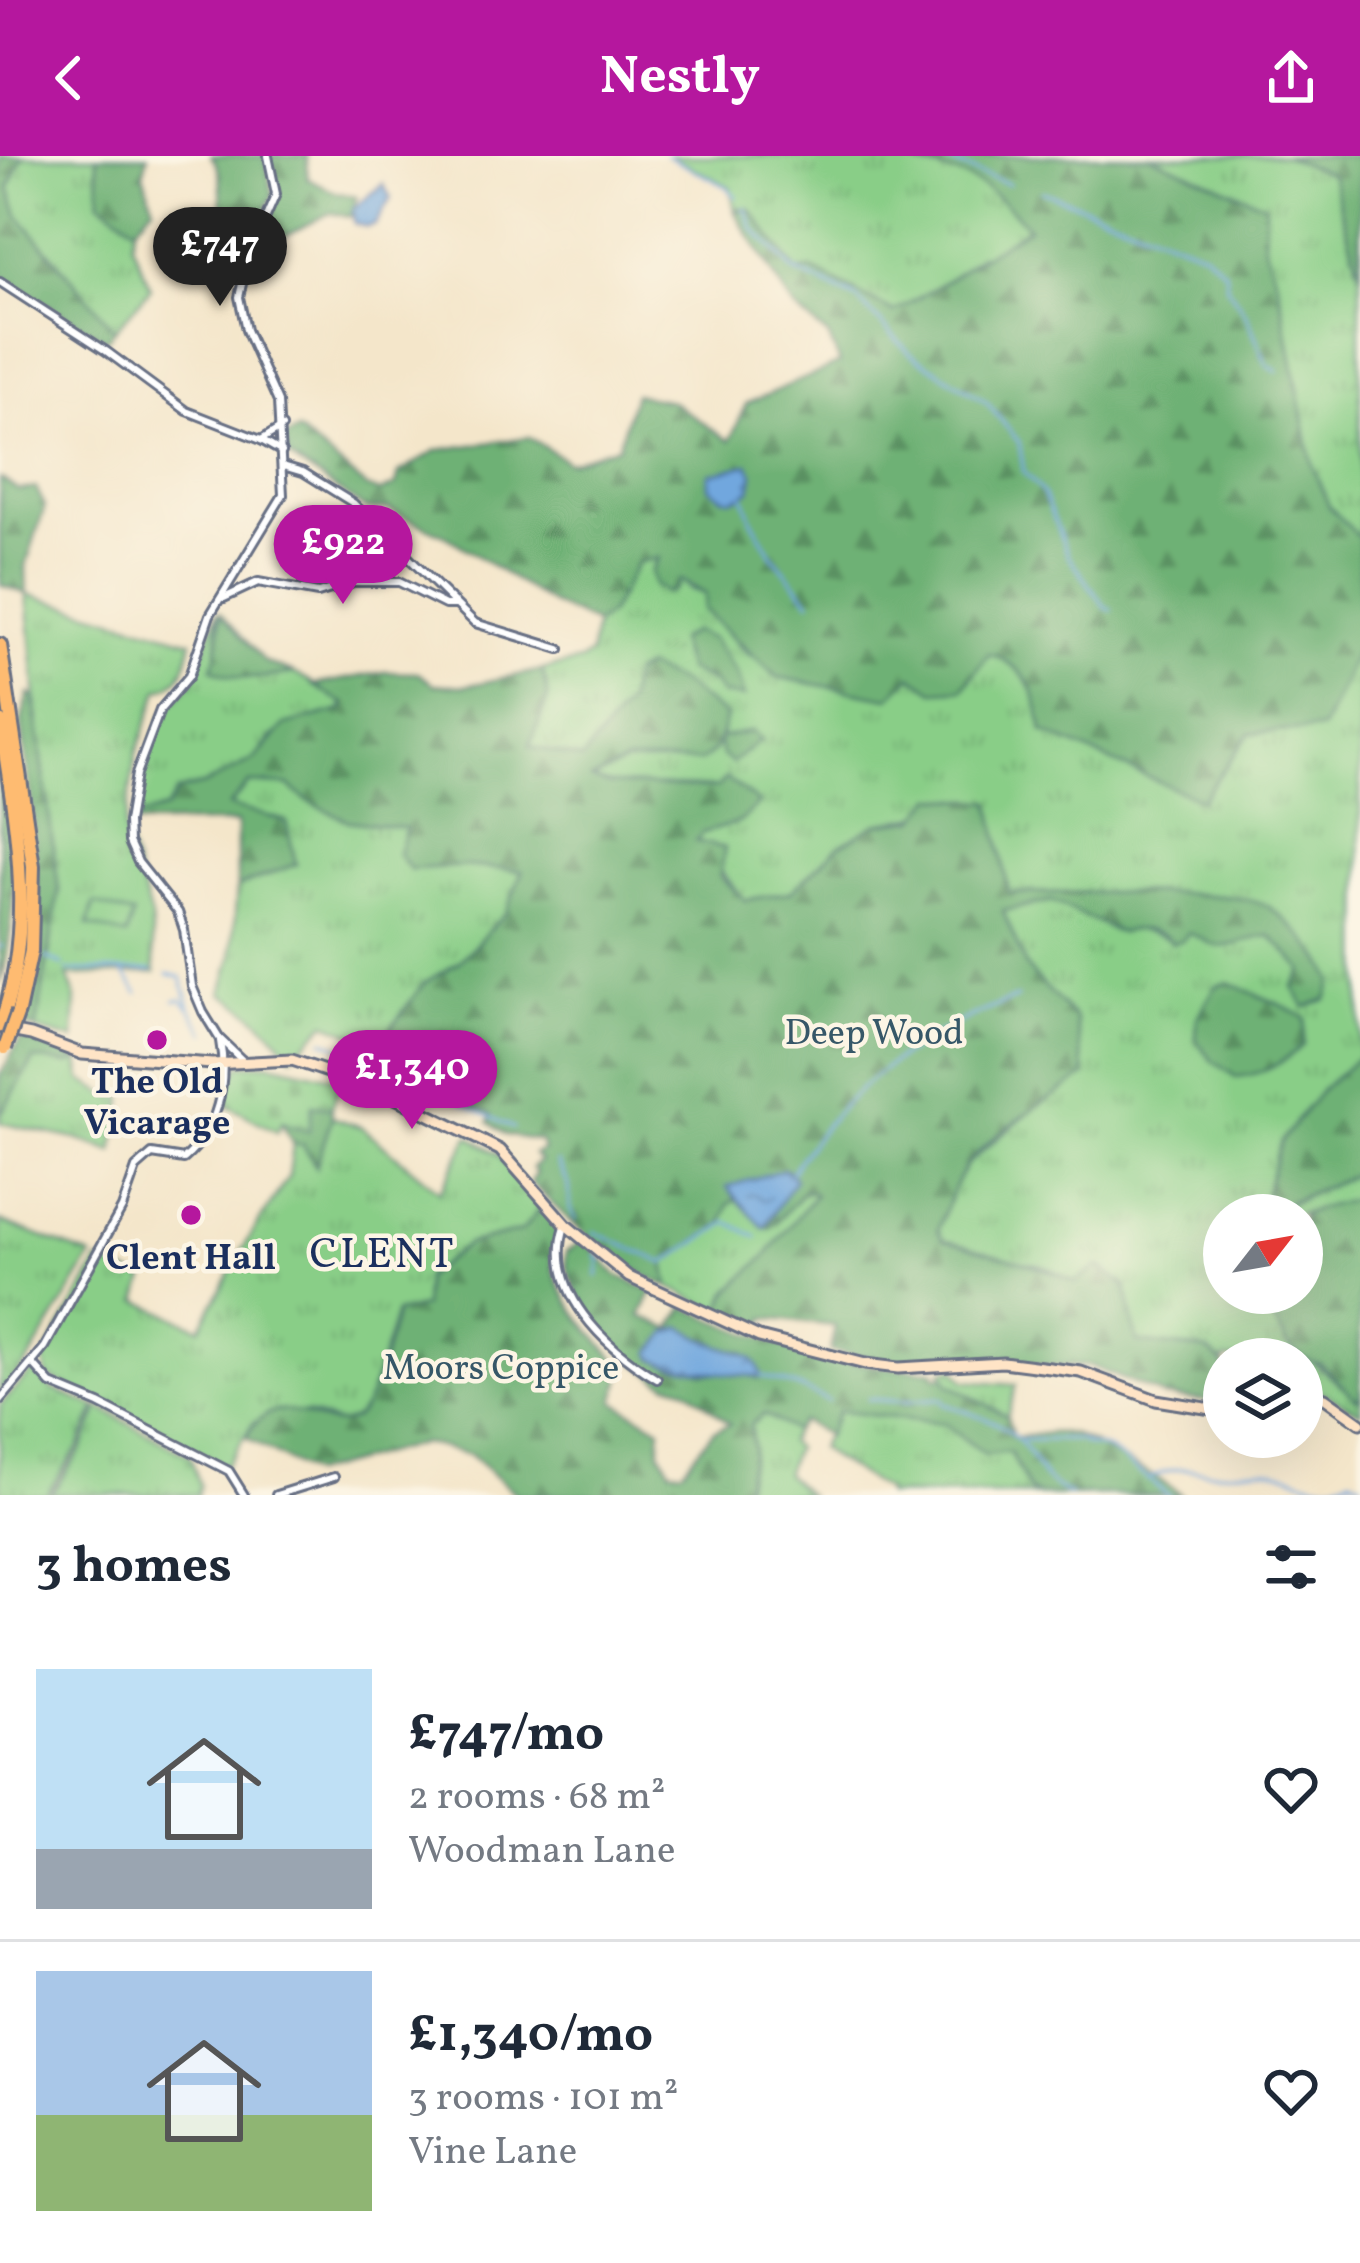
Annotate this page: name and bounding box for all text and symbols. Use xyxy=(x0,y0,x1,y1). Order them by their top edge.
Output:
text: Nestly xyxy=(600,41,760,116)
icon: back xyxy=(36,45,102,111)
icon: share xyxy=(1258,45,1324,111)
pin: £747 xyxy=(149,207,291,309)
text: £747 xyxy=(180,219,260,273)
pin: £922 xyxy=(272,505,414,607)
text: £922 xyxy=(301,517,385,571)
park label: Deep Wood xyxy=(785,1010,964,1060)
marker: The Old Vicarage xyxy=(144,1027,170,1053)
pin: £1,340 xyxy=(314,1030,510,1132)
text: £1,340 xyxy=(354,1042,470,1096)
place label: The Old Vicarage xyxy=(84,1059,230,1150)
north arrow xyxy=(1203,1194,1323,1314)
map controls xyxy=(1203,1194,1323,1458)
marker: Clent Hall xyxy=(178,1202,204,1228)
district label: CLENT xyxy=(310,1227,456,1286)
place label: Clent Hall xyxy=(106,1235,276,1285)
button: layers xyxy=(1203,1338,1323,1458)
park label: Moors Coppice xyxy=(383,1345,619,1395)
text: 3 homes xyxy=(36,1532,232,1603)
icon: filters xyxy=(1258,1534,1324,1600)
text: £747/mo xyxy=(408,1700,604,1771)
icon: home xyxy=(132,1717,276,1861)
icon: heart xyxy=(1258,1756,1324,1822)
text: 2 rooms · 68 m² xyxy=(408,1771,665,1825)
text: Woodman Lane xyxy=(408,1825,676,1879)
text: £1,340/mo xyxy=(408,2001,653,2072)
icon: home xyxy=(132,2019,276,2163)
icon: heart xyxy=(1258,2058,1324,2124)
text: 3 rooms · 101 m² xyxy=(408,2072,679,2126)
text: Vine Lane xyxy=(408,2126,577,2180)

